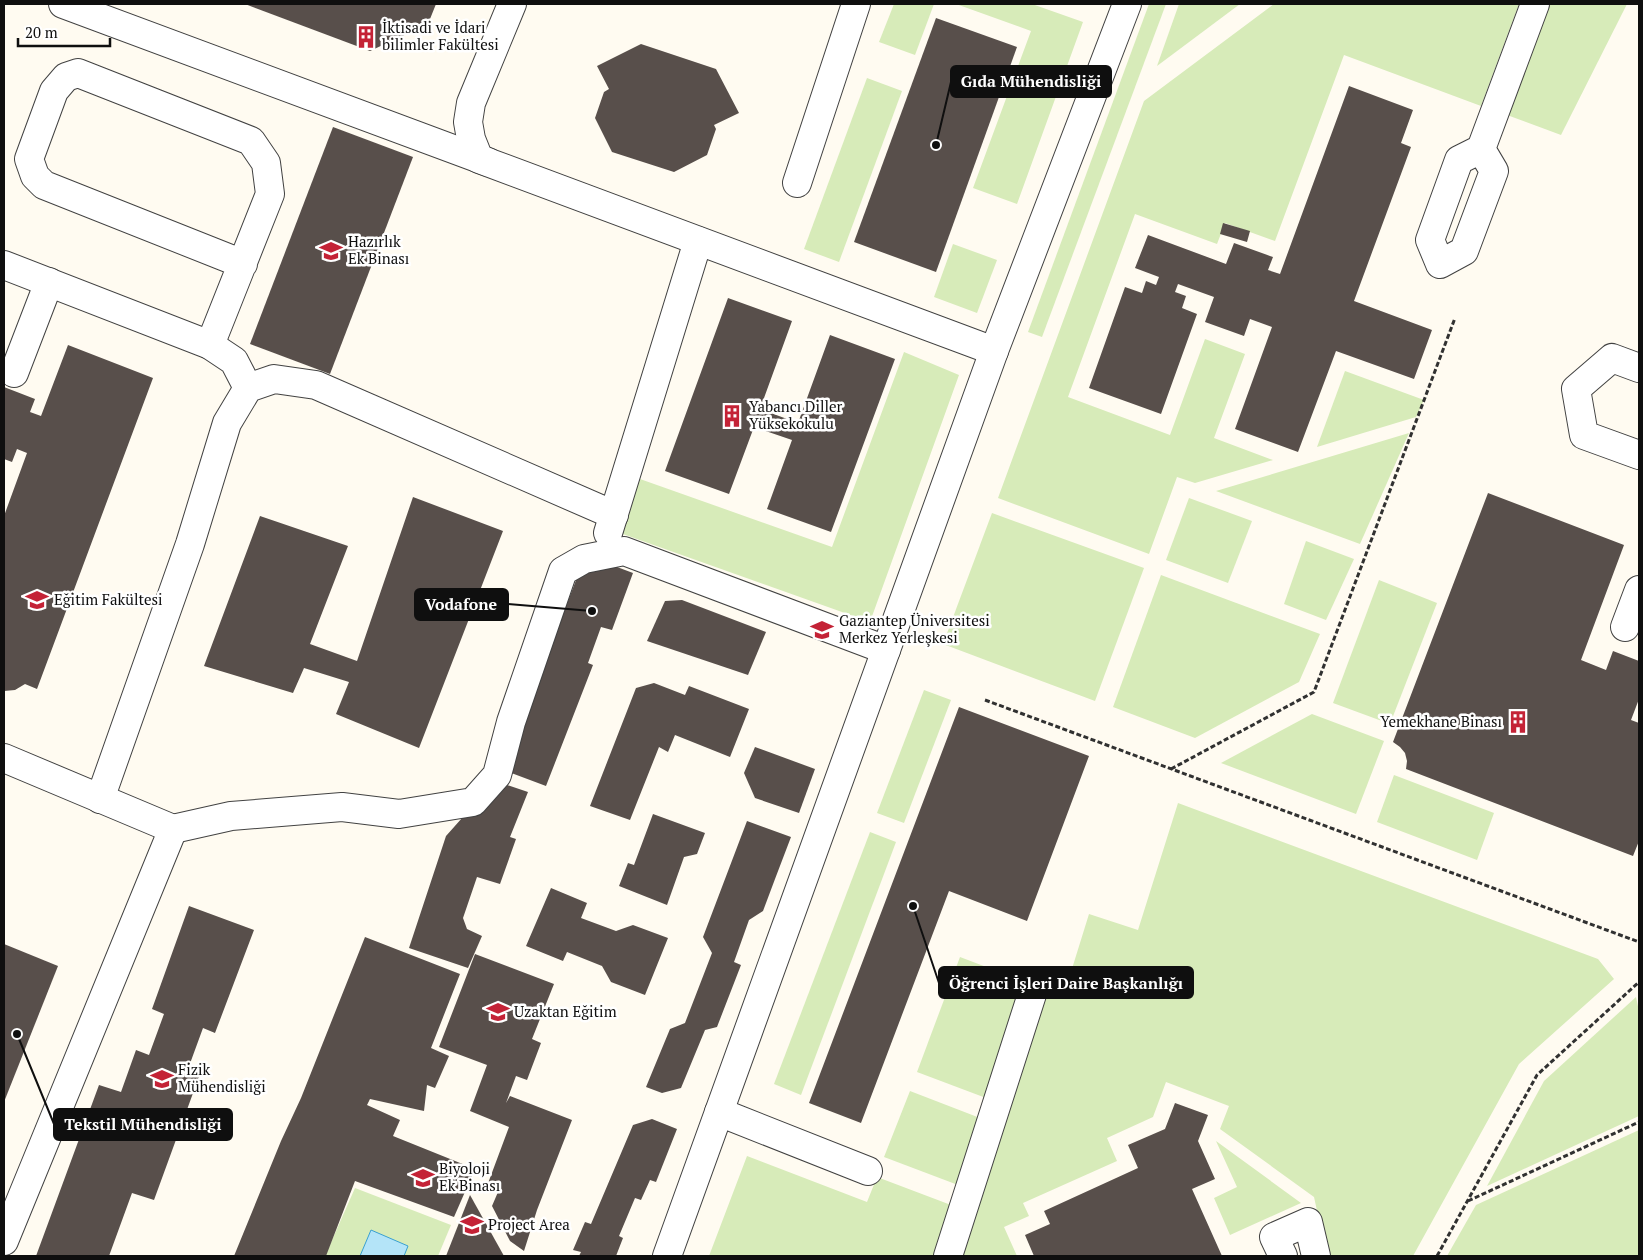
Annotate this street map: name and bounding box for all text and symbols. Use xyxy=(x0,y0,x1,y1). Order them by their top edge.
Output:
scale bar xyxy=(18,15,110,47)
place label: İktisadi ve İdari bilimler Fakültesi xyxy=(382,17,499,54)
text: 20 m xyxy=(25,22,58,42)
building icon: İktisadi ve İdari bilimler Fakültesi xyxy=(353,24,379,50)
callout: Gıda Mühendisliği xyxy=(951,66,1111,97)
text: Gıda Mühendisliği xyxy=(961,70,1101,92)
place label: Hazırlık Ek Binası xyxy=(348,231,409,268)
school or university icon: Hazırlık Ek Binası xyxy=(318,238,344,264)
place label: Yabancı Diller Yüksekokulu xyxy=(749,396,843,433)
building icon: Yabancı Diller Yüksekokulu xyxy=(719,403,745,429)
school or university icon: Eğitim Fakültesi xyxy=(24,587,50,613)
place label: Eğitim Fakültesi xyxy=(54,589,163,609)
callout: Vodafone xyxy=(415,589,508,620)
text: Vodafone xyxy=(425,593,498,615)
place label: Gaziantep Üniversitesi Merkez Yerleşkesi xyxy=(839,610,990,647)
school or university icon: Gaziantep Üniversitesi Merkez Yerleşkesi xyxy=(809,617,835,643)
building icon: Yemekhane Binası xyxy=(1505,709,1531,735)
place label: Yemekhane Binası xyxy=(1380,711,1502,731)
callout: Öğrenci İşleri Daire Başkanlığı xyxy=(939,967,1193,998)
text: Öğrenci İşleri Daire Başkanlığı xyxy=(949,972,1183,994)
school or university icon: Uzaktan Eğitim xyxy=(485,999,511,1025)
place label: Uzaktan Eğitim xyxy=(514,1001,617,1021)
place label: Fizik Mühendisliği xyxy=(178,1059,266,1096)
school or university icon: Fizik Mühendisliği xyxy=(149,1066,175,1092)
callout: Tekstil Mühendisliği xyxy=(54,1109,232,1140)
text: Tekstil Mühendisliği xyxy=(64,1113,222,1135)
place label: Biyoloji Ek Binası xyxy=(439,1158,500,1195)
school or university icon: Biyoloji Ek Binası xyxy=(410,1165,436,1191)
school or university icon: Project Area xyxy=(459,1212,485,1238)
place label: Project Area xyxy=(488,1214,570,1234)

